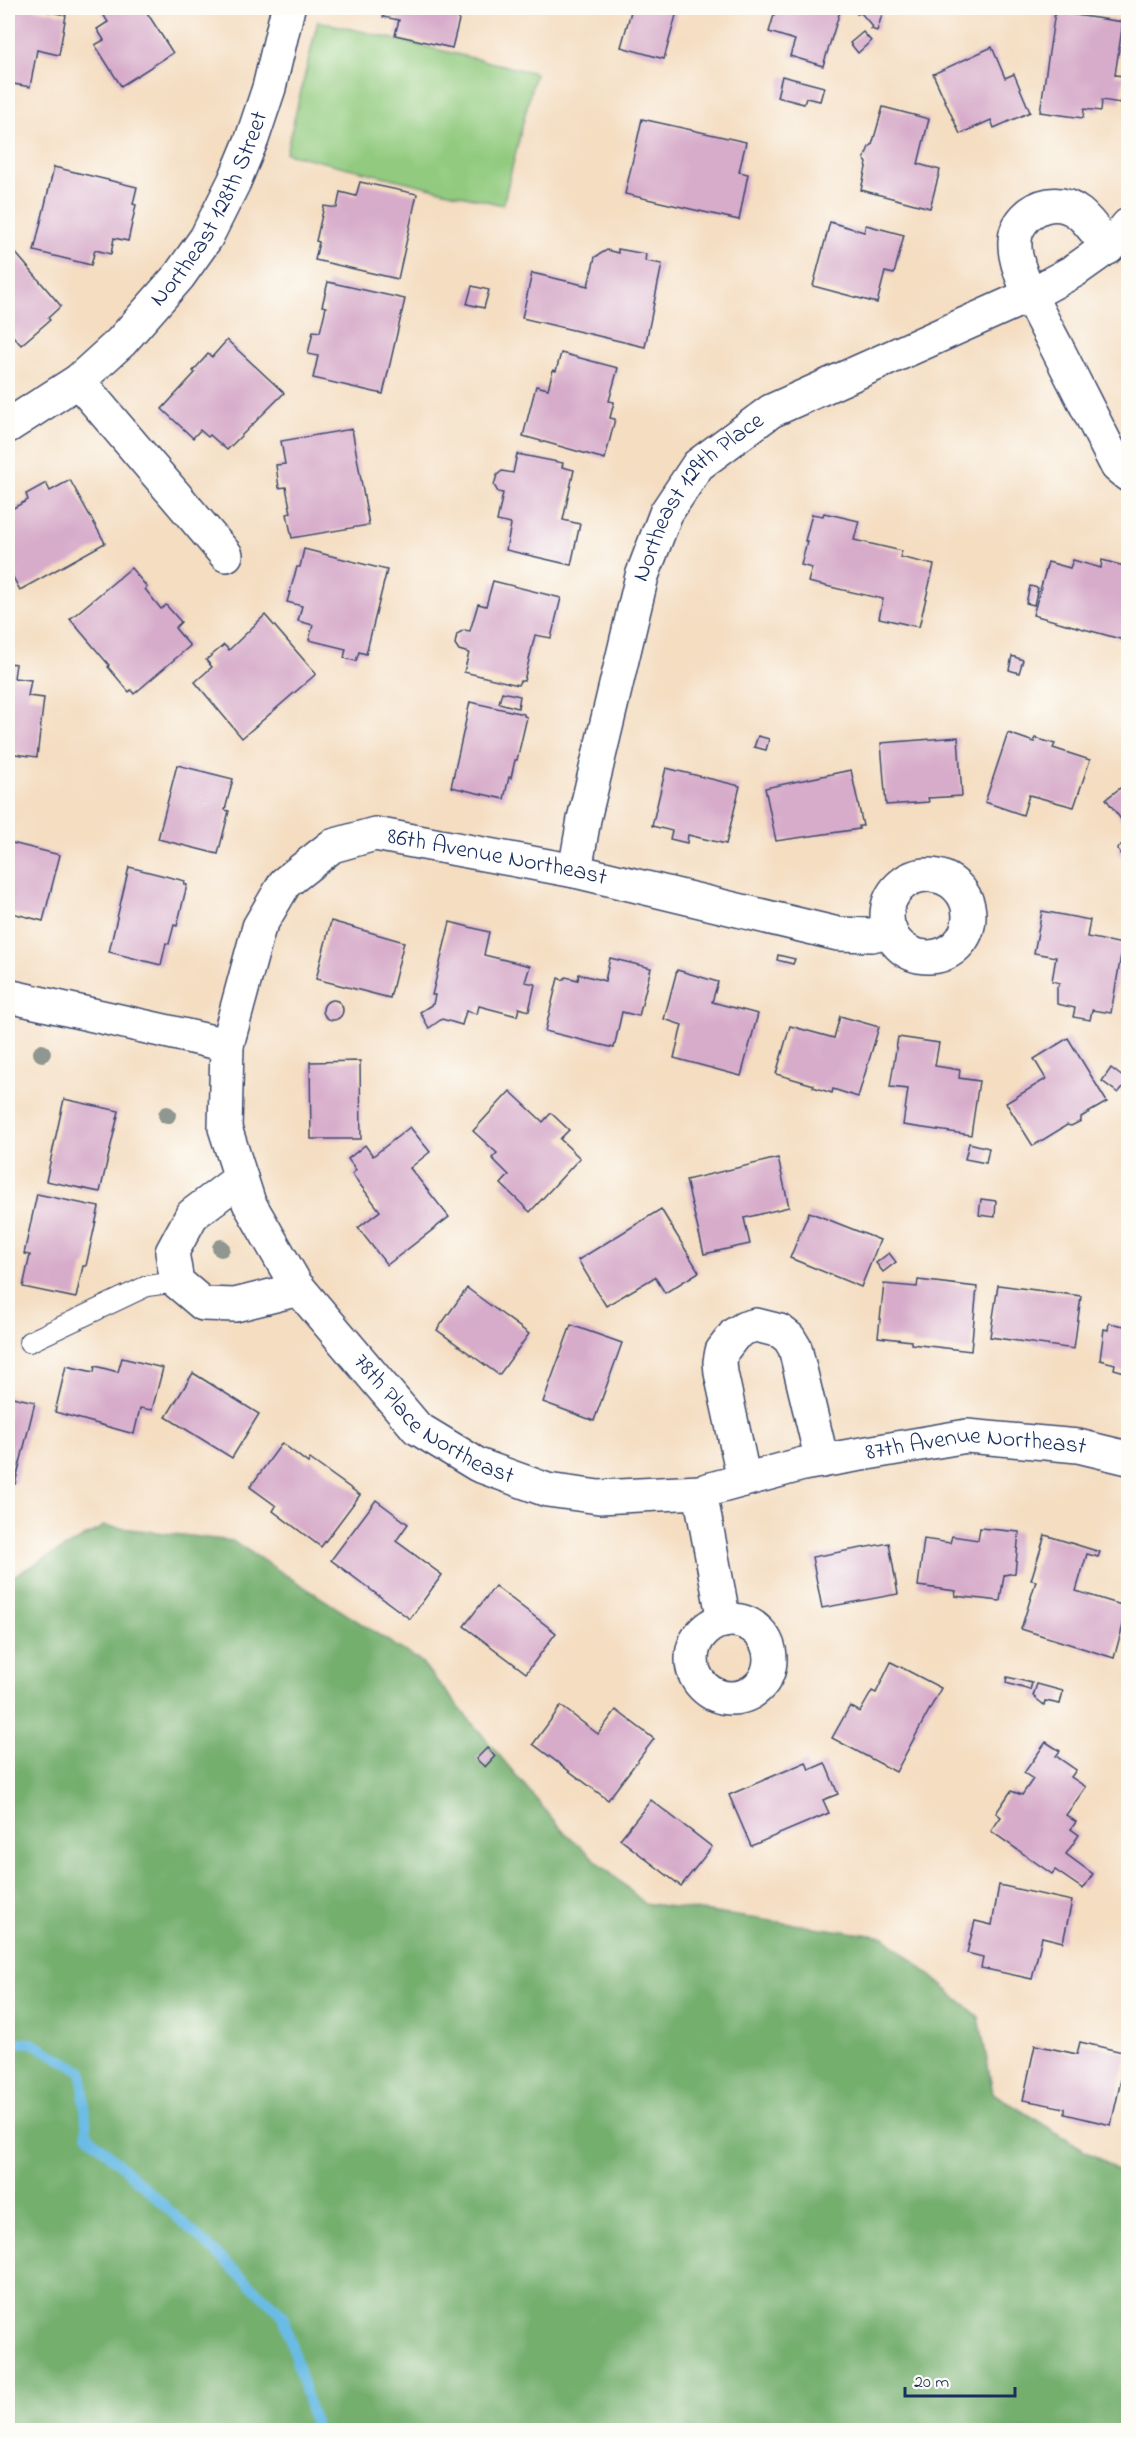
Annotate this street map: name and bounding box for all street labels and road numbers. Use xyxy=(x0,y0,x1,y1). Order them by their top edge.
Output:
street label: Northeast 128th Street xyxy=(142,107,278,315)
street label: Northeast 129th Place xyxy=(624,404,772,587)
street label: 86th Avenue Northeast xyxy=(385,819,610,895)
street label: 78th Place Northeast xyxy=(344,1346,519,1494)
street label: 87th Avenue Northeast xyxy=(863,1418,1090,1470)

